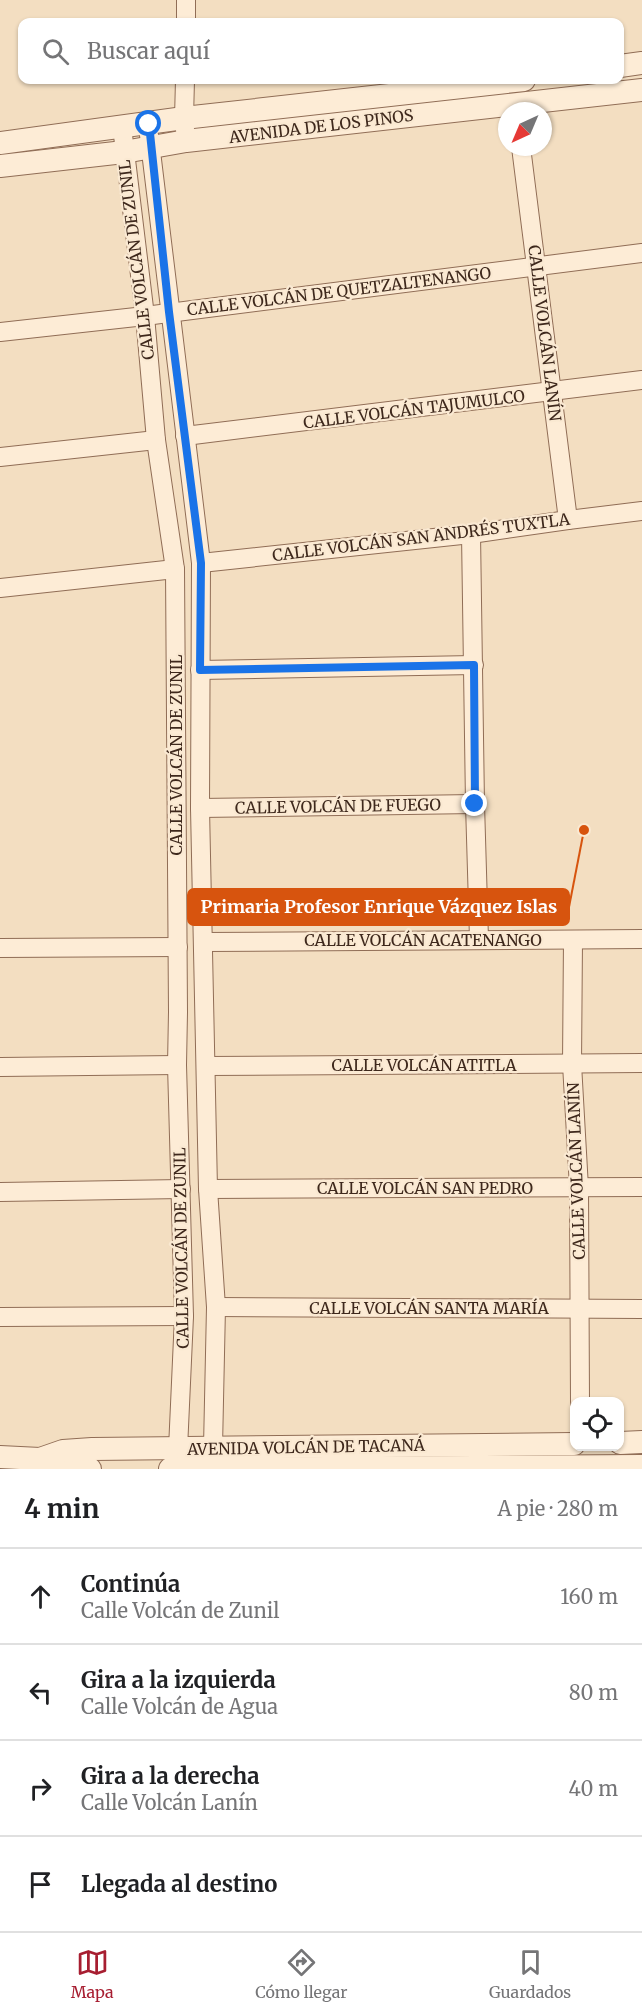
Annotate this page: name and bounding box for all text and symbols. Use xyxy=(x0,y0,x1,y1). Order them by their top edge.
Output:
search box xyxy=(18,18,624,84)
icon: search xyxy=(39,35,72,68)
text: Buscar aquí xyxy=(87,37,210,65)
north arrow xyxy=(498,102,552,156)
street label: AVENIDA DE LOS PINOS xyxy=(227,105,414,147)
route start xyxy=(135,110,161,136)
street label: CALLE VOLCÁN DE ZUNIL xyxy=(114,159,158,361)
street label: CALLE VOLCÁN LANÍN xyxy=(524,244,566,423)
street label: CALLE VOLCÁN DE QUETZALTENANGO xyxy=(186,262,493,320)
street label: CALLE VOLCÁN TAJUMULCO xyxy=(302,385,526,433)
street label: CALLE VOLCÁN SAN ANDRÉS TUXTLA xyxy=(271,509,572,565)
street label: CALLE VOLCÁN DE ZUNIL xyxy=(166,654,186,856)
route end xyxy=(461,790,487,816)
street label: CALLE VOLCÁN DE FUEGO xyxy=(235,794,442,818)
callout: Primaria Profesor Enrique Vázquez Islas xyxy=(188,889,569,925)
text: Primaria Profesor Enrique Vázquez Islas xyxy=(201,895,557,918)
street label: CALLE VOLCÁN ACATENANGO xyxy=(304,930,542,950)
street label: CALLE VOLCÁN ATITLA xyxy=(331,1055,517,1075)
street label: CALLE VOLCÁN LANÍN xyxy=(563,1081,589,1260)
street label: CALLE VOLCÁN DE ZUNIL xyxy=(169,1147,193,1349)
street label: CALLE VOLCÁN SAN PEDRO xyxy=(317,1178,534,1198)
street label: CALLE VOLCÁN SANTA MARÍA xyxy=(309,1298,550,1318)
map controls xyxy=(570,1397,624,1451)
button: locate xyxy=(570,1397,624,1451)
street label: AVENIDA VOLCÁN DE TACANÁ xyxy=(186,1435,426,1459)
text: 4 min xyxy=(24,1492,99,1525)
text: A pie · 280 m xyxy=(497,1496,618,1521)
text: Continúa xyxy=(81,1570,180,1598)
icon: ahead xyxy=(24,1580,57,1613)
text: 160 m xyxy=(560,1584,618,1609)
text: Calle Volcán de Zunil xyxy=(81,1598,279,1623)
text: Gira a la izquierda xyxy=(81,1666,276,1694)
icon: left xyxy=(24,1676,57,1709)
text: 80 m xyxy=(569,1680,618,1705)
text: Calle Volcán de Agua xyxy=(81,1694,278,1719)
text: Gira a la derecha xyxy=(81,1762,259,1790)
icon: right xyxy=(24,1772,57,1805)
text: 40 m xyxy=(568,1776,618,1801)
text: Calle Volcán Lanín xyxy=(81,1790,258,1815)
icon: arrive xyxy=(24,1868,57,1901)
text: Llegada al destino xyxy=(81,1870,277,1898)
tab: Mapa xyxy=(71,1946,114,2002)
tab: Cómo llegar xyxy=(255,1946,347,2002)
tab: Guardados xyxy=(489,1946,571,2002)

